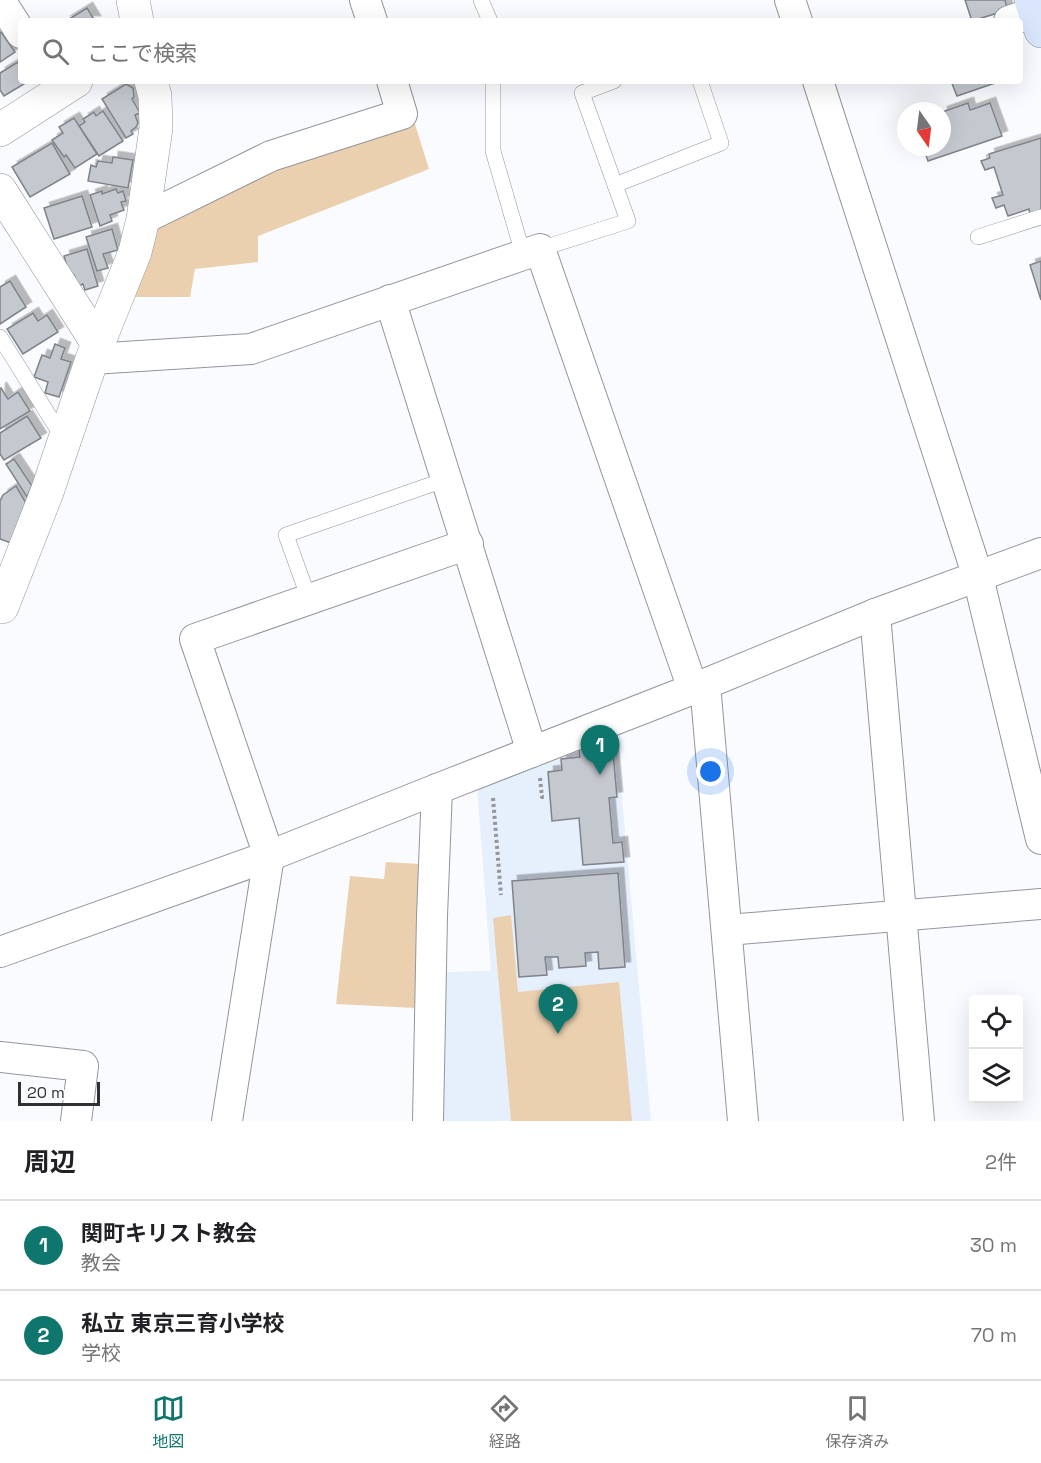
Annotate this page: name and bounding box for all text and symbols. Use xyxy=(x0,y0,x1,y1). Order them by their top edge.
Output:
search box xyxy=(18,18,1023,84)
icon: search xyxy=(39,35,72,68)
text: ここで検索 xyxy=(87,39,197,67)
north arrow xyxy=(897,102,951,156)
pin: 1 xyxy=(580,726,620,775)
your location xyxy=(696,757,725,786)
pin: 2 xyxy=(538,984,578,1034)
map controls xyxy=(969,995,1023,1103)
button: locate xyxy=(969,995,1023,1049)
button: layers xyxy=(969,1049,1023,1103)
scale bar xyxy=(18,1079,100,1106)
text: 20 m xyxy=(27,1082,65,1103)
text: 周辺 xyxy=(24,1145,76,1179)
text: 2件 xyxy=(985,1149,1017,1175)
text: 関町キリスト教会 xyxy=(81,1219,257,1247)
text: 1 xyxy=(39,1232,48,1258)
text: 30 m xyxy=(970,1232,1017,1258)
text: 教会 xyxy=(81,1250,121,1276)
text: 私立 東京三育小学校 xyxy=(81,1309,285,1337)
text: 2 xyxy=(38,1322,49,1348)
text: 70 m xyxy=(971,1322,1017,1348)
text: 学校 xyxy=(81,1340,121,1366)
tab: 地図 xyxy=(152,1392,185,1452)
tab: 経路 xyxy=(488,1392,521,1452)
tab: 保存済み xyxy=(825,1392,889,1452)

